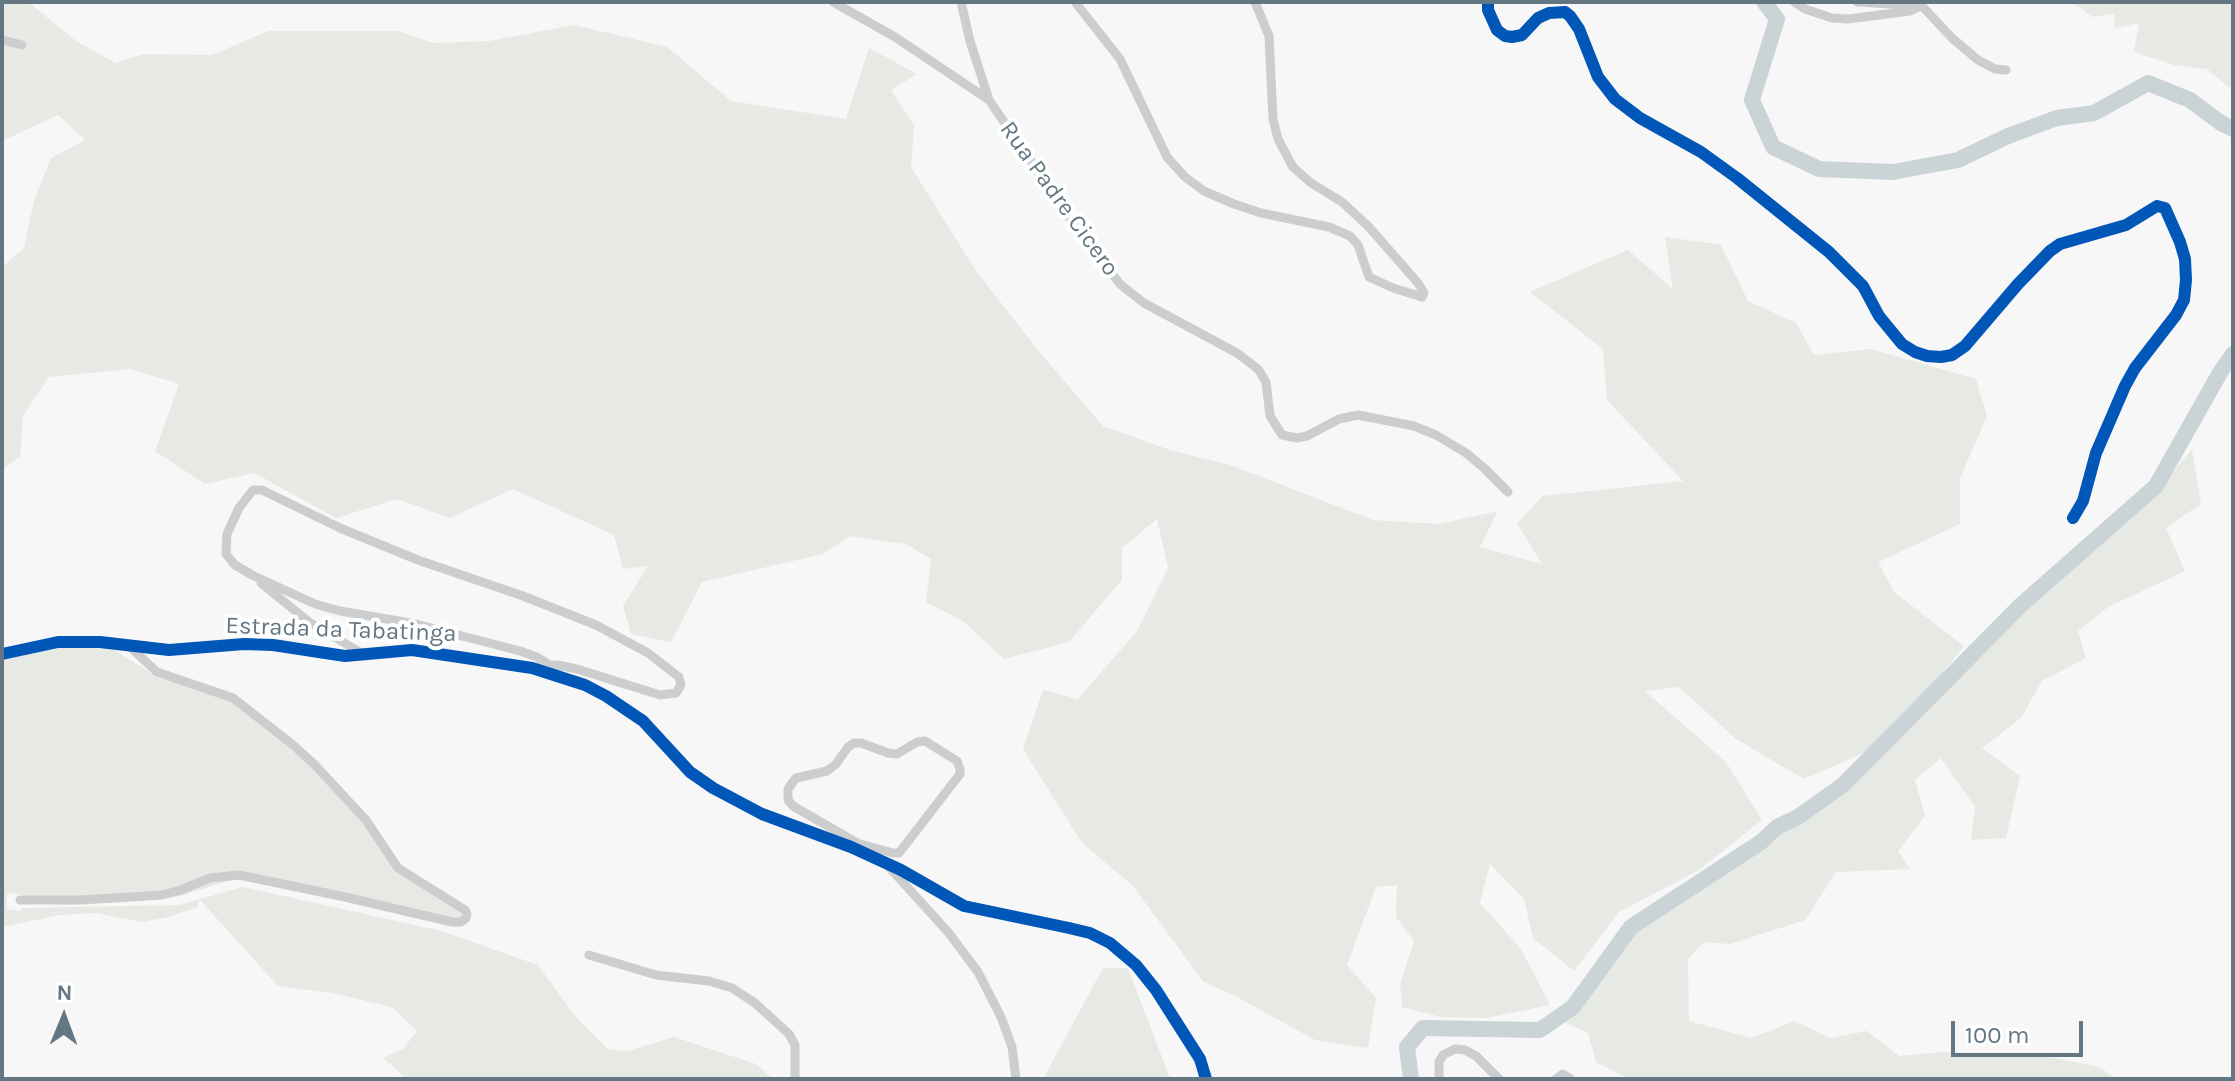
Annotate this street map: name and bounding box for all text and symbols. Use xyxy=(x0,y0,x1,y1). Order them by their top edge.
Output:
street label: Rua Padre Cicero xyxy=(993,116,1125,282)
street label: Estrada da Tabatinga xyxy=(225,612,457,648)
north arrow xyxy=(24,977,104,1057)
text: N xyxy=(56,980,73,1006)
scale bar xyxy=(1955,1005,2087,1055)
text: 100 m xyxy=(1965,1021,2030,1049)

